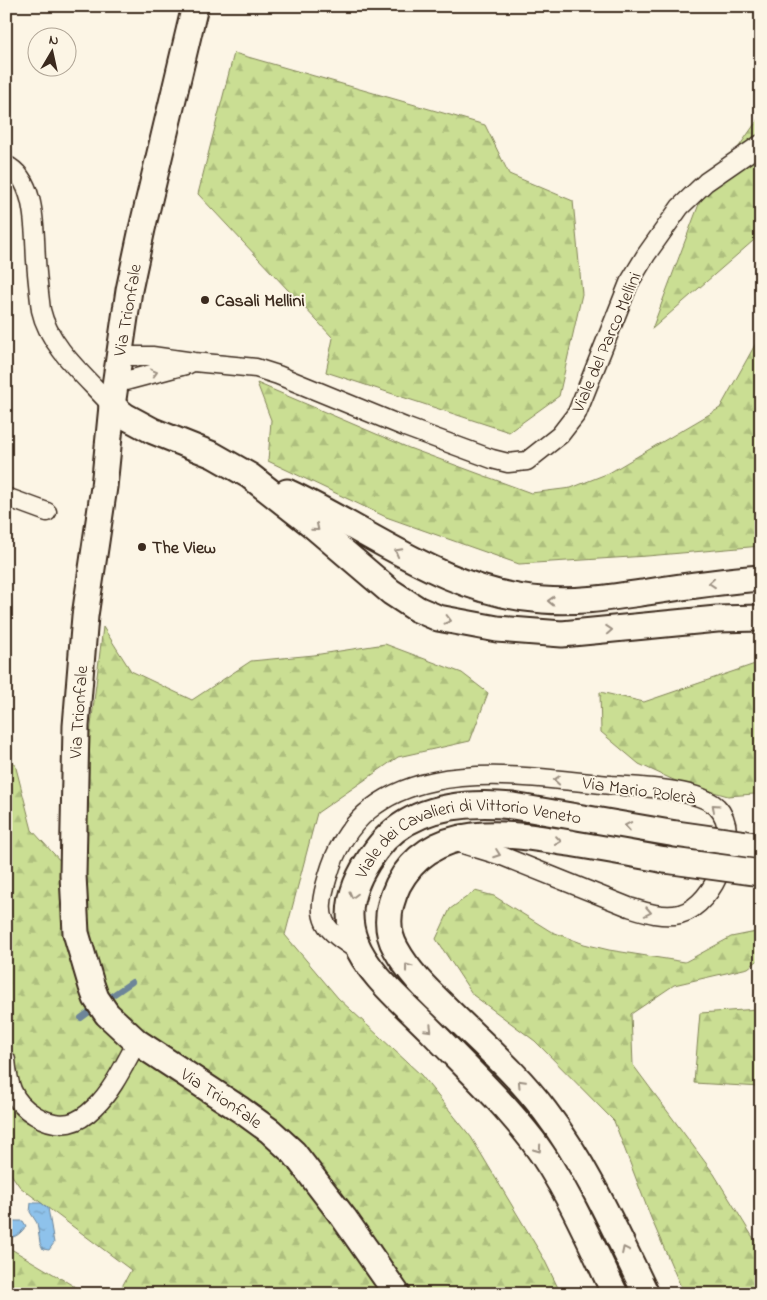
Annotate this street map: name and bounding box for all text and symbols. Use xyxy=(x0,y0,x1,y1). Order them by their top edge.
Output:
north arrow xyxy=(28,28,78,78)
text: N xyxy=(47,30,60,52)
street label: Via Trionfale xyxy=(108,261,150,360)
street label: Viale del Parco Mellini xyxy=(566,268,649,418)
place label: Casali Mellini xyxy=(215,289,305,315)
marker: Casali Mellini xyxy=(199,294,211,306)
one-way arrow xyxy=(150,369,158,379)
one-way arrow xyxy=(310,523,319,531)
place label: The View xyxy=(152,536,216,562)
marker: The View xyxy=(136,541,148,553)
one-way arrow xyxy=(394,548,403,558)
one-way arrow xyxy=(708,578,716,589)
one-way arrow xyxy=(547,595,555,606)
one-way arrow xyxy=(443,614,452,625)
one-way arrow xyxy=(605,625,613,636)
street label: Via Trionfale xyxy=(64,664,96,761)
street label: Via Mario Polerà xyxy=(579,771,697,813)
one-way arrow xyxy=(552,775,560,786)
street label: Viale dei Cavalieri di Vittorio Veneto xyxy=(349,793,583,885)
one-way arrow xyxy=(711,803,720,812)
one-way arrow xyxy=(624,821,633,831)
one-way arrow xyxy=(553,836,562,846)
one-way arrow xyxy=(492,848,501,858)
one-way arrow xyxy=(348,891,359,900)
one-way arrow xyxy=(644,907,653,917)
one-way arrow xyxy=(405,964,413,973)
one-way arrow xyxy=(423,1023,432,1032)
street label: Via Trionfale xyxy=(174,1062,268,1137)
one-way arrow xyxy=(518,1079,527,1088)
one-way arrow xyxy=(532,1143,541,1153)
one-way arrow xyxy=(621,1246,631,1255)

